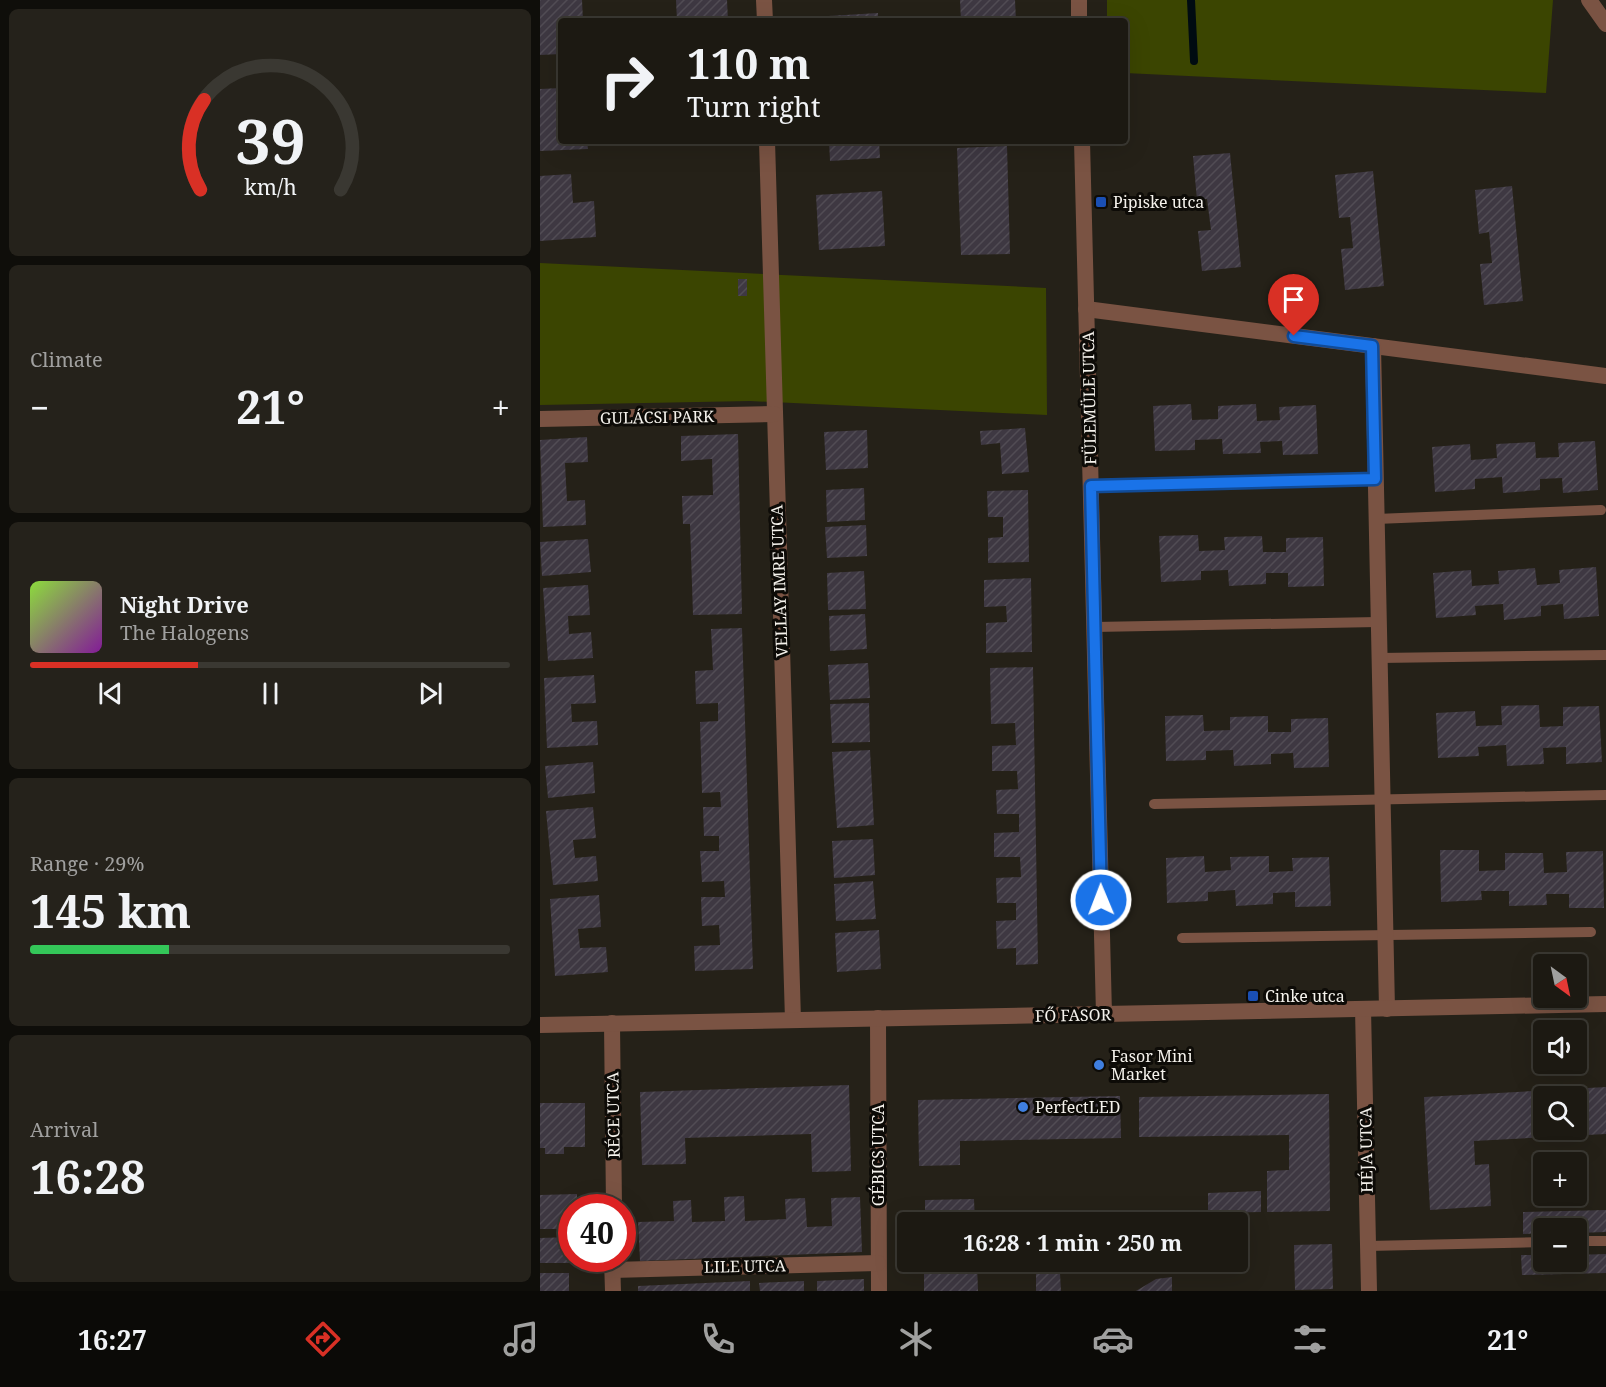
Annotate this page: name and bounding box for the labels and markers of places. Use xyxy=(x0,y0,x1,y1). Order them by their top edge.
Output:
place label: Pipiske utca xyxy=(1113,191,1204,213)
marker: Pipiske utca xyxy=(1094,195,1108,209)
pin xyxy=(1268,274,1319,336)
place label: Cinke utca xyxy=(1265,985,1345,1007)
marker: Cinke utca xyxy=(1246,989,1260,1003)
place label: Fasor Mini Market xyxy=(1111,1045,1193,1085)
marker: Fasor Mini Market xyxy=(1092,1058,1106,1072)
place label: PerfectLED xyxy=(1035,1096,1120,1118)
marker: PerfectLED xyxy=(1016,1100,1030,1114)

